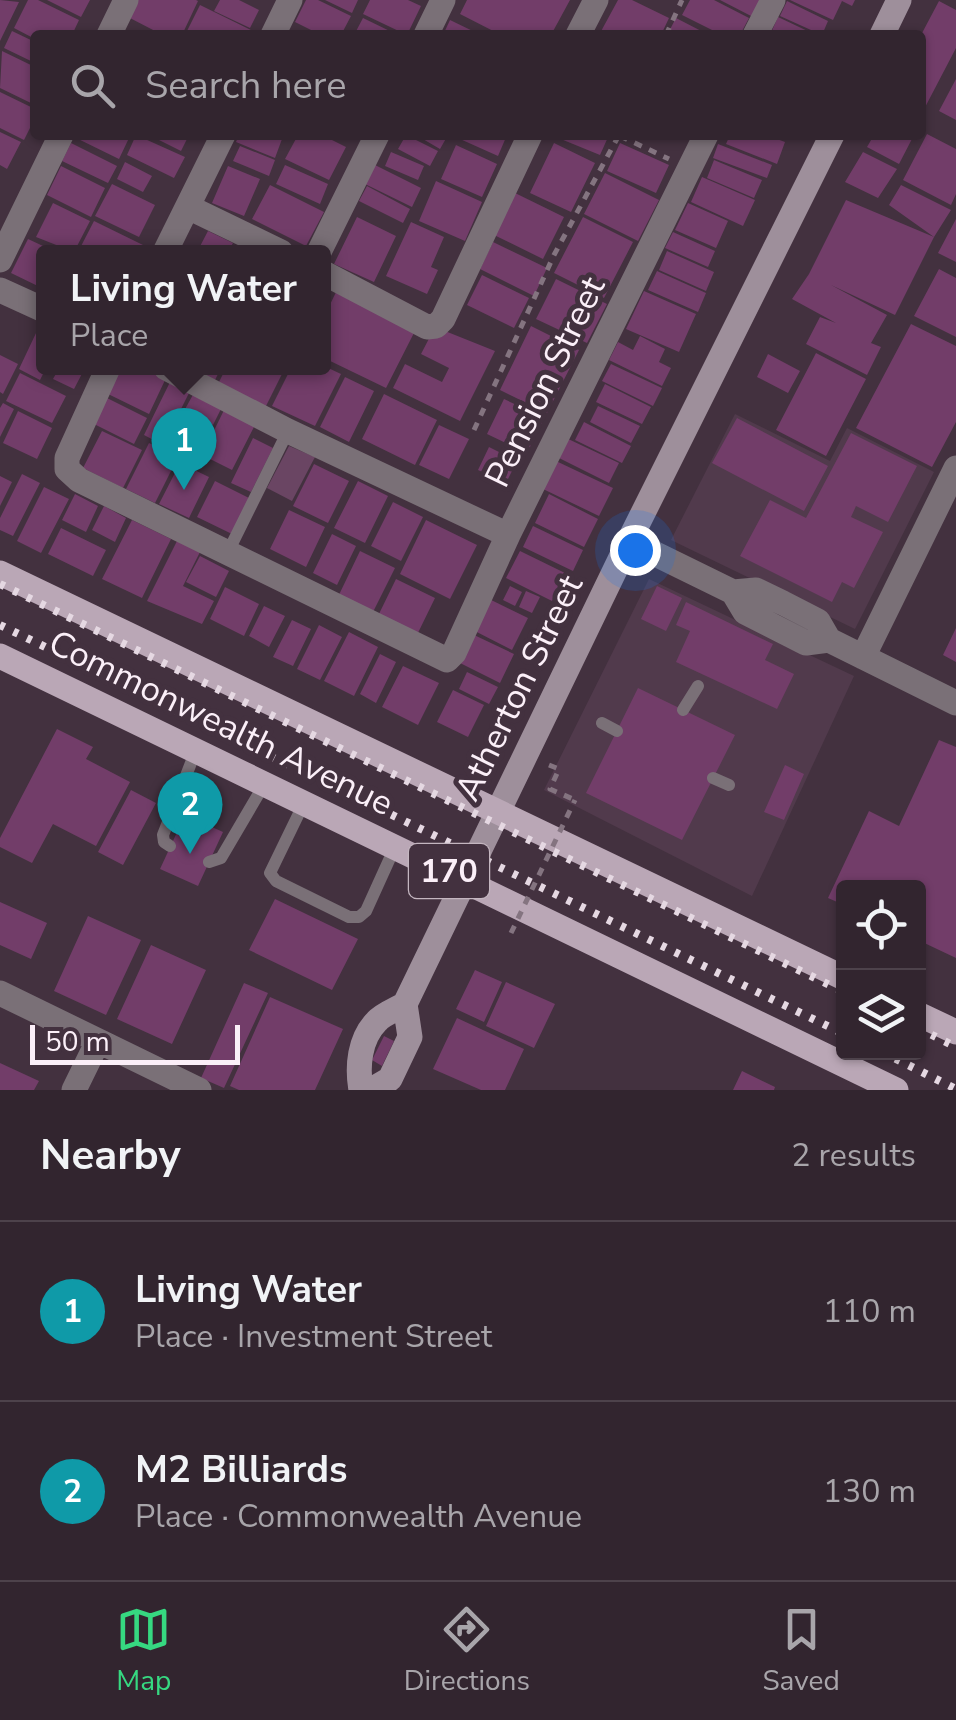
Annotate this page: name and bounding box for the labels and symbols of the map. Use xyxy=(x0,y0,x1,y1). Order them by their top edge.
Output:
street label: Pension Street xyxy=(474,268,617,495)
pin: 1 xyxy=(152,408,216,490)
your location xyxy=(610,525,661,576)
street label: Atherton Street xyxy=(444,567,594,808)
street label: Commonwealth Avenue xyxy=(41,619,401,827)
pin: 2 xyxy=(158,772,222,854)
road number: 170 xyxy=(409,844,489,898)
scale bar xyxy=(30,1020,240,1064)

